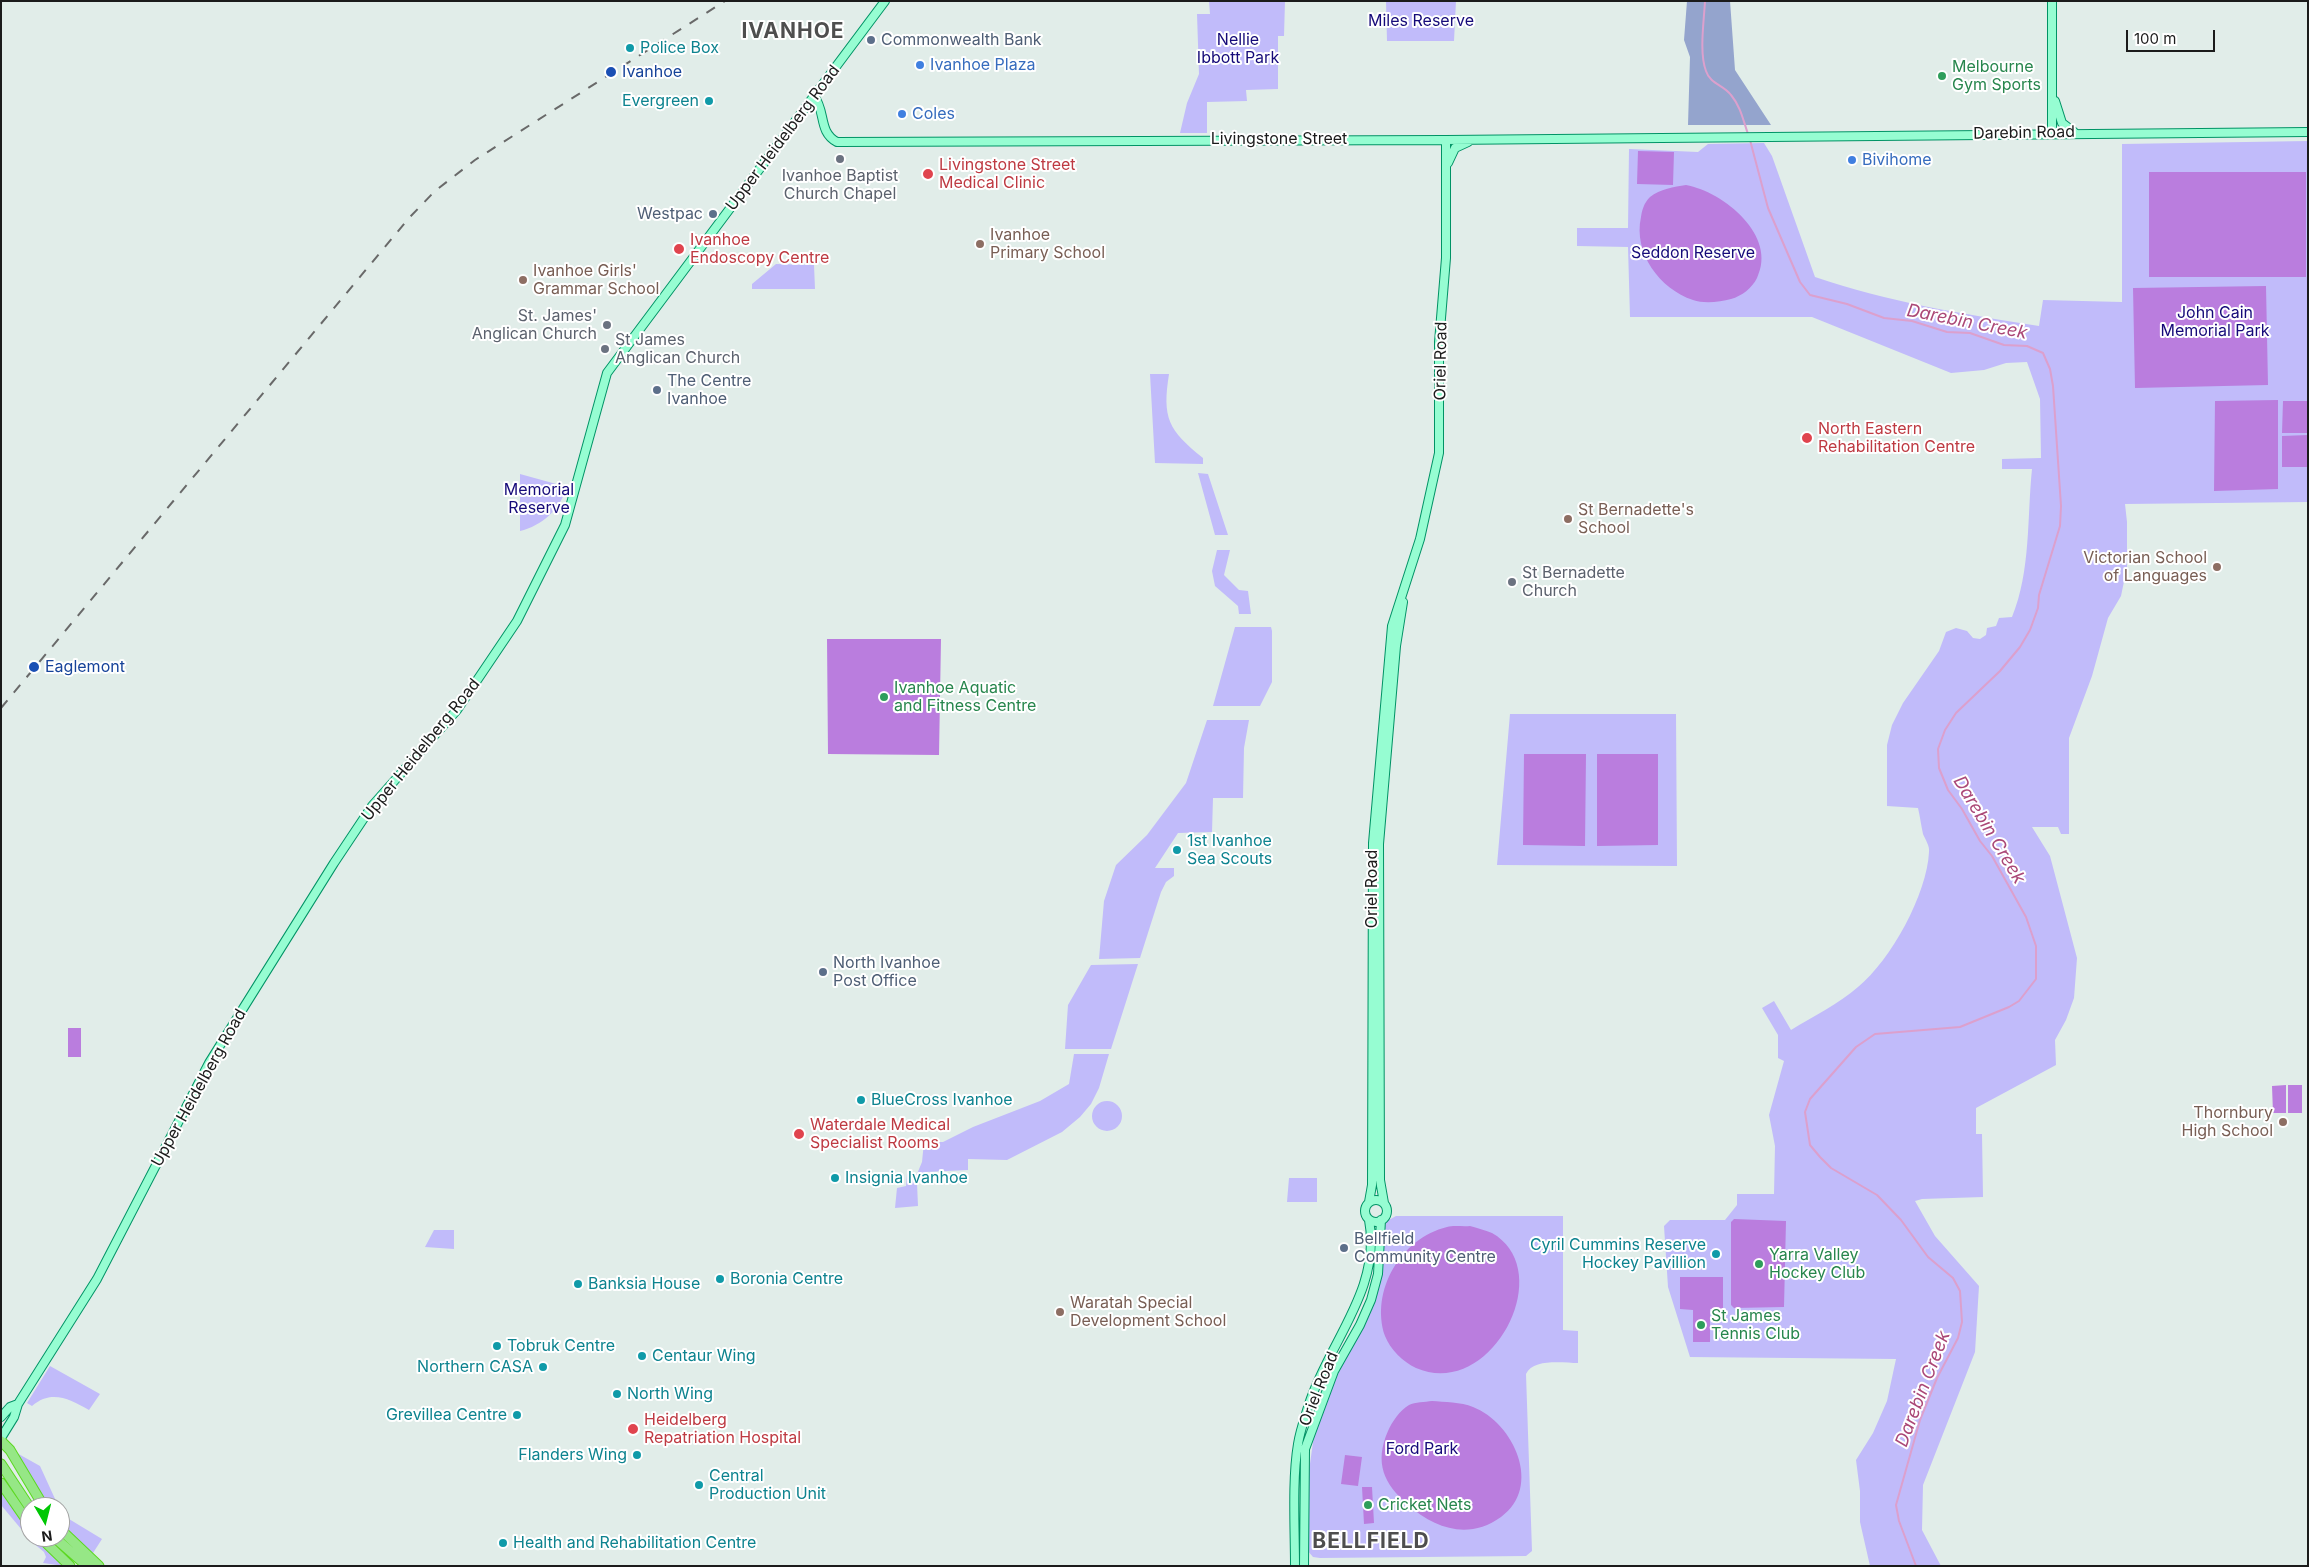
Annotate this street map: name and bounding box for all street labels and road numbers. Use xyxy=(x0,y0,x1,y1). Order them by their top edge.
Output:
street label: Upper Heidelberg Road xyxy=(722,61,844,215)
street label: Darebin Road xyxy=(1973,123,2075,143)
street label: Livingstone Street xyxy=(1211,129,1347,149)
street label: Oriel Road xyxy=(1431,321,1451,401)
street label: Upper Heidelberg Road xyxy=(358,675,484,825)
street label: Oriel Road xyxy=(1362,850,1382,928)
street label: Upper Heidelberg Road xyxy=(148,1006,250,1170)
street label: Oriel Road xyxy=(1295,1349,1343,1429)

